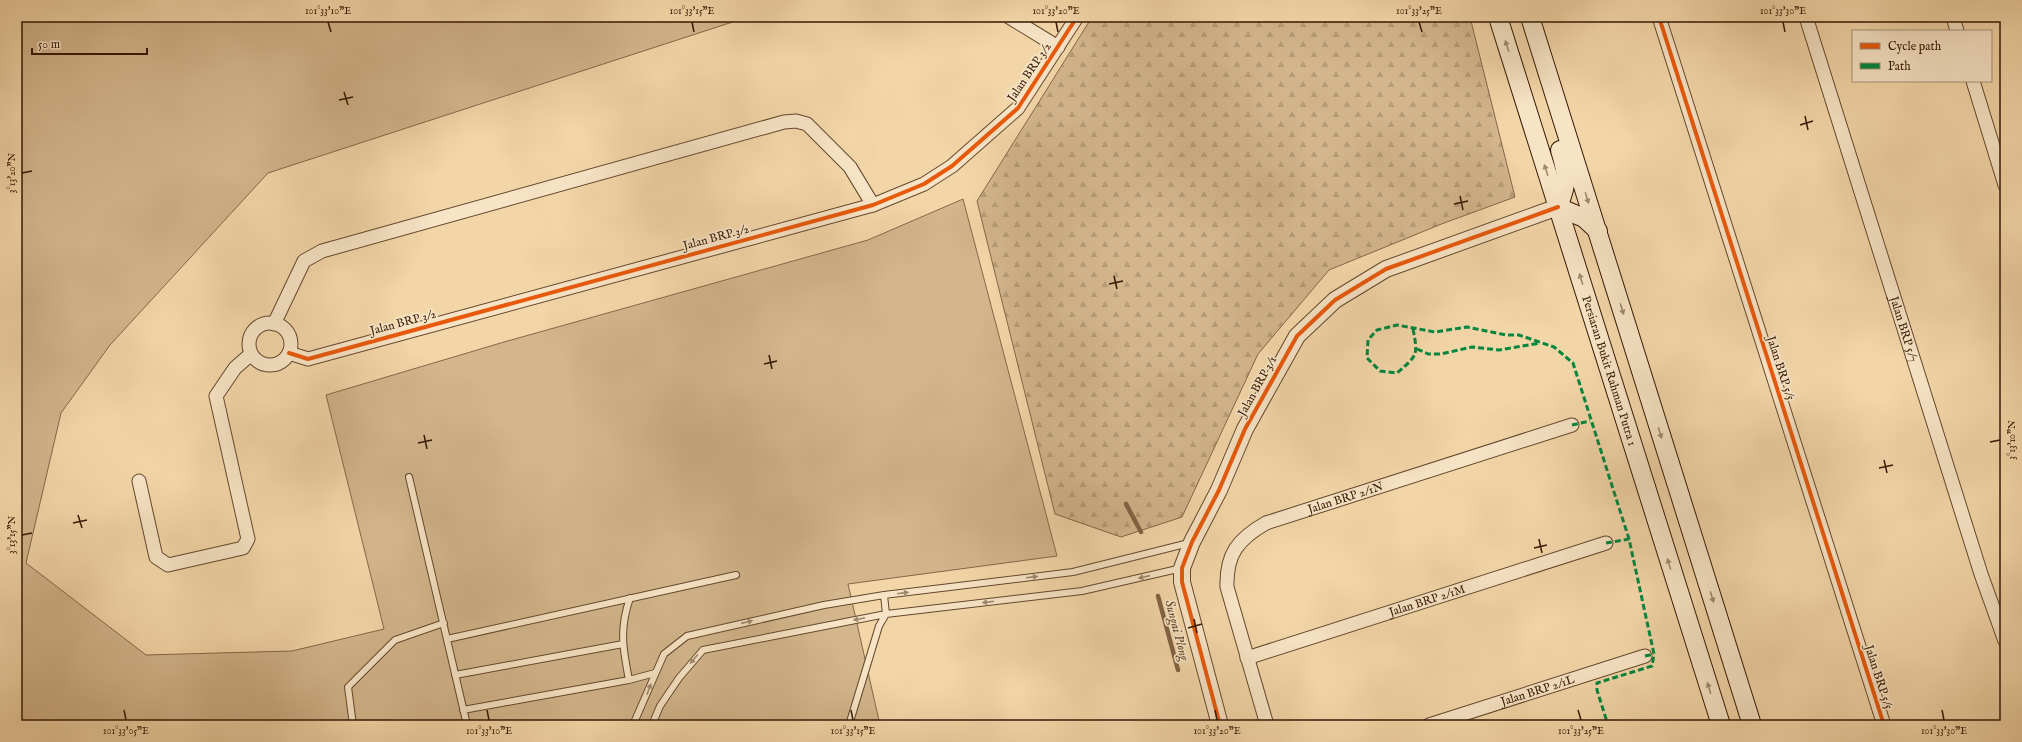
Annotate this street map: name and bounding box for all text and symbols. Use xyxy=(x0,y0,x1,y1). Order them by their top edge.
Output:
text: 101°33'10"E xyxy=(305,5,351,18)
text: 101°33'15"E xyxy=(670,5,715,18)
text: 101°33'20"E xyxy=(1032,5,1080,18)
text: 101°33'25"E xyxy=(1396,5,1442,18)
text: 101°33'30"E xyxy=(1760,5,1806,18)
scale bar xyxy=(32,30,147,56)
legend xyxy=(1852,30,1992,82)
text: 50 m xyxy=(38,37,60,52)
one-way arrow xyxy=(1504,39,1510,51)
text: Cycle path xyxy=(1888,39,1942,55)
street label: Jalan BRP 3/2 xyxy=(1003,40,1056,107)
text: Path xyxy=(1888,59,1911,74)
text: 3°13'20"N xyxy=(6,152,19,193)
one-way arrow xyxy=(1543,163,1549,175)
one-way arrow xyxy=(1584,193,1590,205)
street label: Jalan BRP 3/2 xyxy=(679,221,751,255)
one-way arrow xyxy=(1578,273,1584,285)
street label: Jalan BRP 5/7 xyxy=(1885,293,1921,364)
street label: Persiaran Bukit Rahman Putra 1 xyxy=(1578,294,1640,448)
one-way arrow xyxy=(1619,303,1625,315)
street label: Jalan BRP 3/2 xyxy=(366,306,438,340)
street label: Jalan BRP 5/5 xyxy=(1762,332,1798,403)
street label: Jalan BRP 3/1 xyxy=(1234,353,1281,421)
text: 3°13'10"N xyxy=(2006,420,2019,460)
one-way arrow xyxy=(1657,427,1663,439)
street label: Jalan BRP 2/1N xyxy=(1304,479,1386,519)
text: 3°13'15"N xyxy=(6,516,19,554)
one-way arrow xyxy=(1666,558,1672,570)
one-way arrow xyxy=(1026,574,1038,580)
one-way arrow xyxy=(1137,574,1150,580)
street label: Jalan BRP 2/1M xyxy=(1385,582,1467,622)
one-way arrow xyxy=(896,589,909,596)
one-way arrow xyxy=(1709,591,1715,603)
water label: Sungai Plong xyxy=(1159,598,1193,664)
one-way arrow xyxy=(982,599,994,605)
one-way arrow xyxy=(853,617,865,623)
one-way arrow xyxy=(741,619,754,625)
street label: Jalan BRP 5/5 xyxy=(1860,641,1896,712)
one-way arrow xyxy=(690,654,699,665)
street label: Jalan BRP 2/1L xyxy=(1497,672,1577,711)
one-way arrow xyxy=(1706,682,1712,694)
one-way arrow xyxy=(646,683,652,695)
text: 101°33'05"E xyxy=(103,725,149,738)
text: 101°33'10"E xyxy=(466,725,512,738)
text: 101°33'15"E xyxy=(831,725,876,738)
text: 101°33'20"E xyxy=(1193,725,1241,738)
text: 101°33'25"E xyxy=(1558,725,1604,738)
text: 101°33'30"E xyxy=(1921,725,1967,738)

